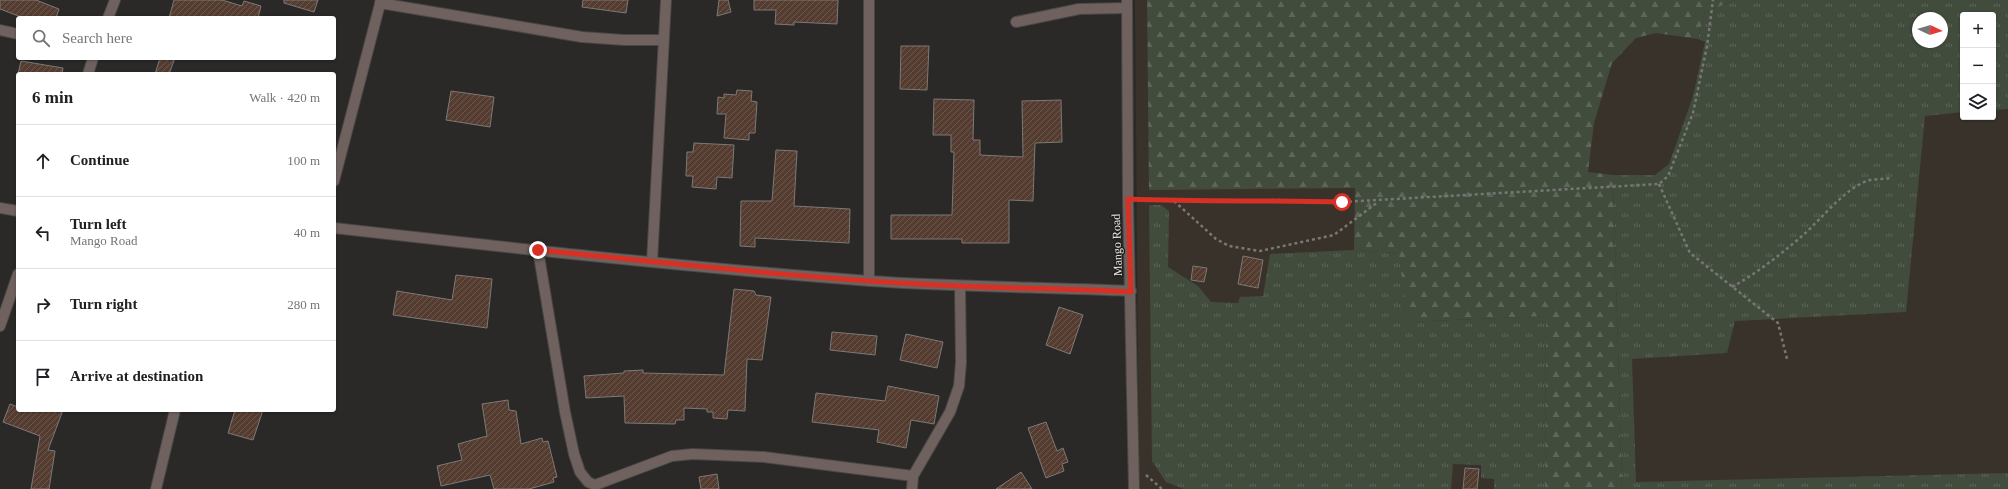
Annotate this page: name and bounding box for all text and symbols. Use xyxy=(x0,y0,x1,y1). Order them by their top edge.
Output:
north arrow xyxy=(1912,12,1948,48)
map controls xyxy=(1960,12,1996,120)
button: + xyxy=(1960,12,1996,48)
search box xyxy=(16,16,336,60)
icon: search xyxy=(30,27,52,49)
text: Search here xyxy=(62,30,132,46)
button: − xyxy=(1960,48,1996,84)
button: layers xyxy=(1960,84,1996,120)
text: 6 min xyxy=(32,88,73,107)
text: Walk · 420 m xyxy=(249,90,320,105)
icon: ahead xyxy=(32,150,54,172)
text: Continue xyxy=(70,152,129,168)
text: 100 m xyxy=(287,153,320,168)
route start xyxy=(1333,193,1351,211)
street label: Mango Road xyxy=(1109,214,1125,276)
text: Turn left xyxy=(70,216,127,232)
icon: left xyxy=(32,222,54,244)
text: 40 m xyxy=(294,225,320,240)
text: Mango Road xyxy=(70,233,138,248)
route end xyxy=(529,241,547,259)
icon: right xyxy=(32,294,54,316)
text: Turn right xyxy=(70,296,137,312)
text: 280 m xyxy=(287,297,320,312)
icon: arrive xyxy=(32,366,54,388)
text: Arrive at destination xyxy=(70,368,203,384)

